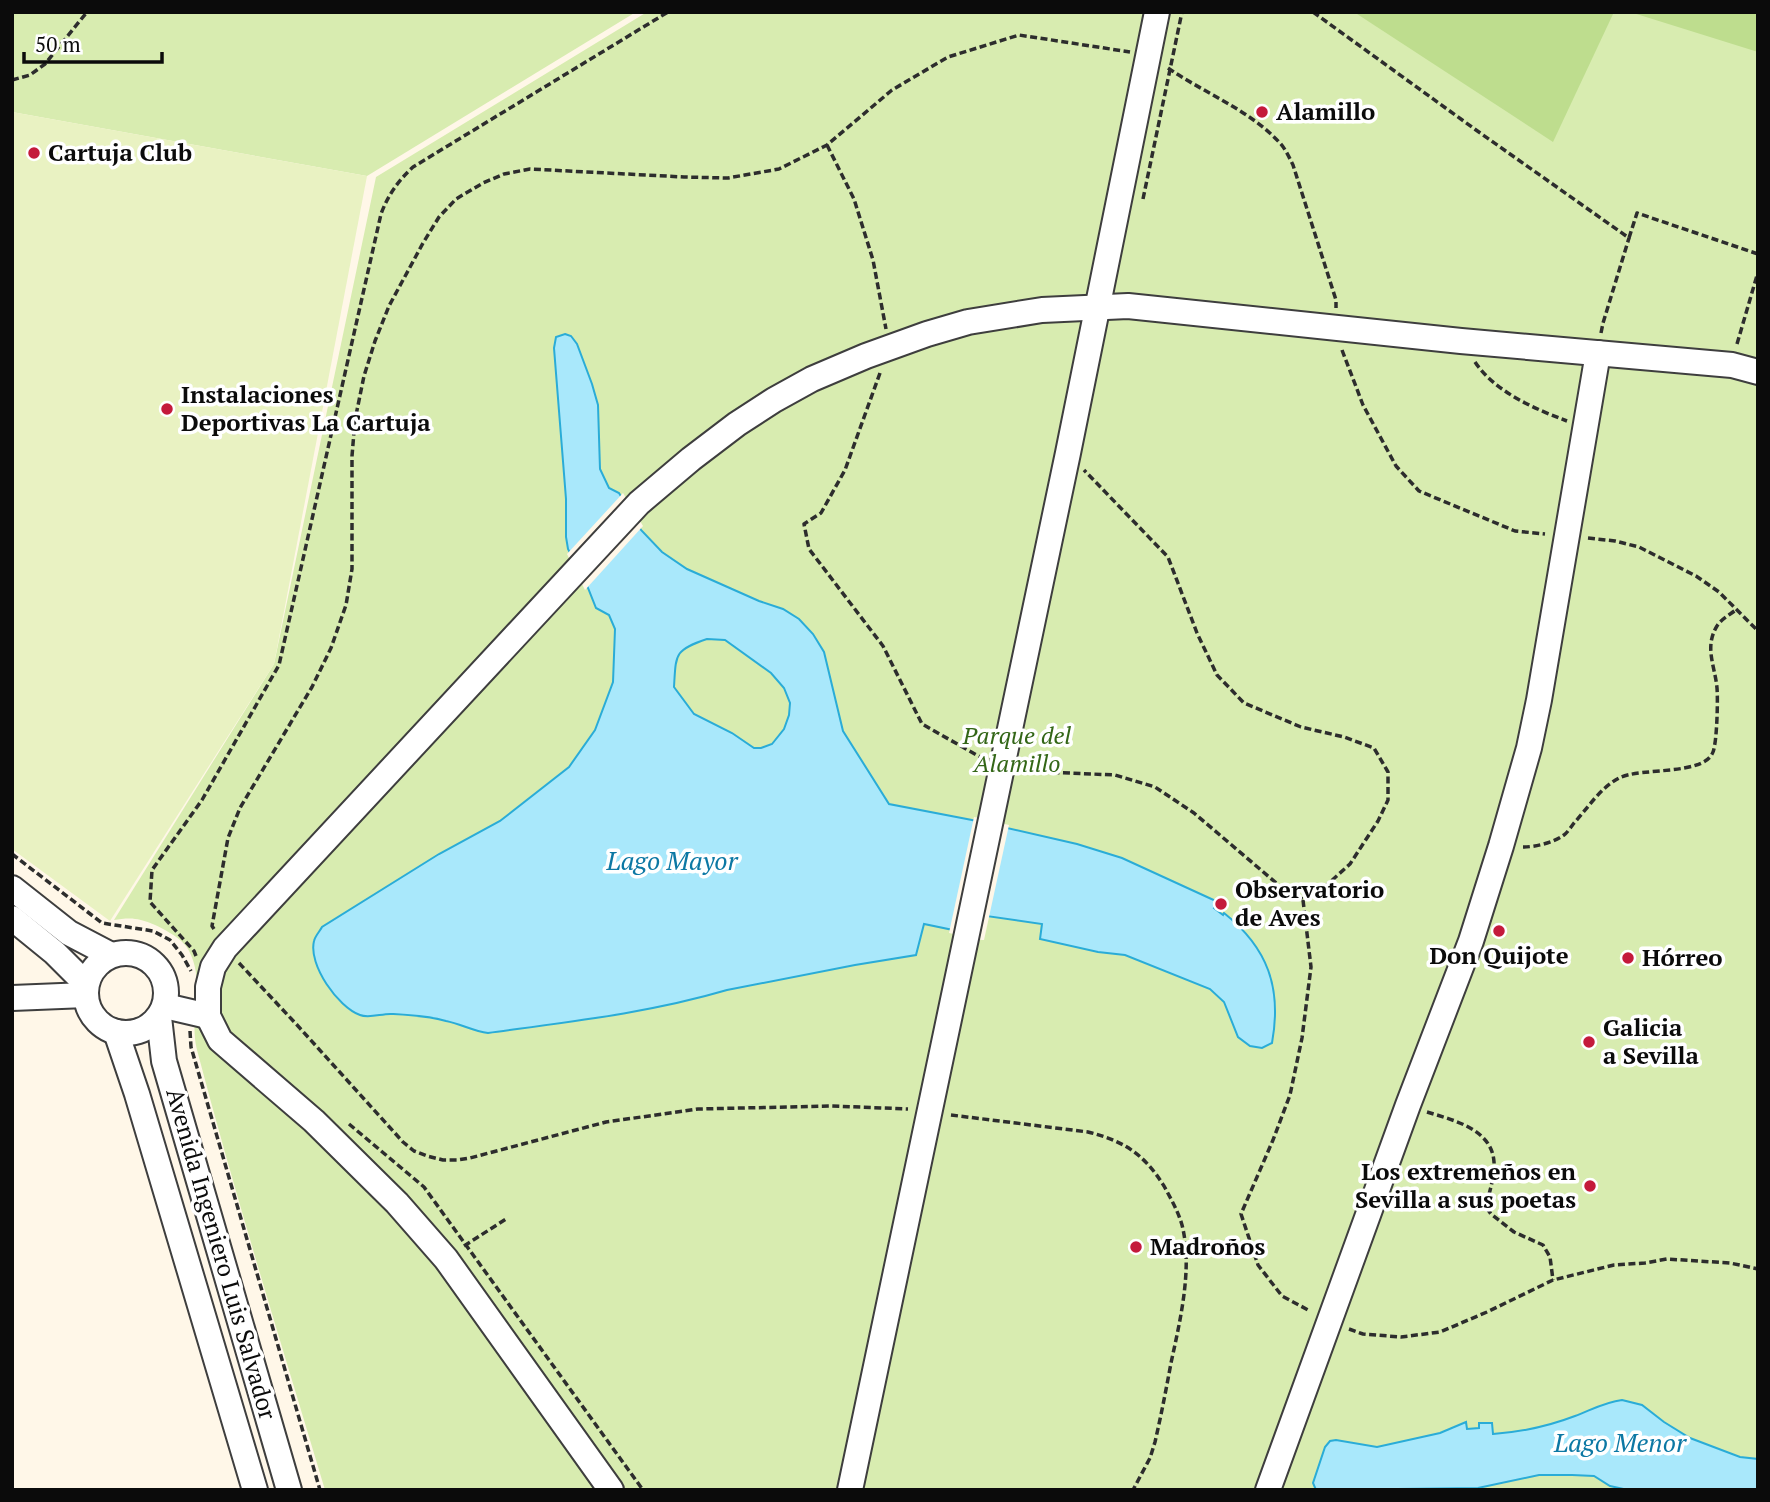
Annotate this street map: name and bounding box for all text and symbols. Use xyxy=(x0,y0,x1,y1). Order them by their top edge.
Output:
scale bar xyxy=(24,21,163,65)
text: 50 m xyxy=(35,30,81,58)
place label: Alamillo xyxy=(1276,95,1375,127)
marker: Alamillo xyxy=(1254,104,1270,120)
place label: Cartuja Club xyxy=(48,136,192,168)
marker: Cartuja Club xyxy=(26,145,42,161)
place label: Instalaciones Deportivas La Cartuja xyxy=(181,378,431,438)
marker: Instalaciones Deportivas La Cartuja xyxy=(159,401,175,417)
park label: Parque del Alamillo xyxy=(962,719,1072,779)
water label: Lago Mayor xyxy=(605,843,739,877)
place label: Observatorio de Aves xyxy=(1235,873,1384,933)
marker: Observatorio de Aves xyxy=(1213,896,1229,912)
marker: Don Quijote xyxy=(1491,923,1507,939)
place label: Don Quijote xyxy=(1429,939,1569,971)
place label: Hórreo xyxy=(1642,941,1723,973)
marker: Hórreo xyxy=(1620,950,1636,966)
place label: Galicia a Sevilla xyxy=(1603,1011,1700,1071)
marker: Galicia a Sevilla xyxy=(1581,1034,1597,1050)
street label: Avenida Ingeniero Luis Salvador xyxy=(159,1084,285,1424)
place label: Los extremeños en Sevilla a sus poetas xyxy=(1355,1155,1577,1215)
marker: Los extremeños en Sevilla a sus poetas xyxy=(1582,1178,1598,1194)
place label: Madroños xyxy=(1150,1230,1265,1262)
marker: Madroños xyxy=(1128,1239,1144,1255)
water label: Lago Menor xyxy=(1553,1425,1687,1459)

